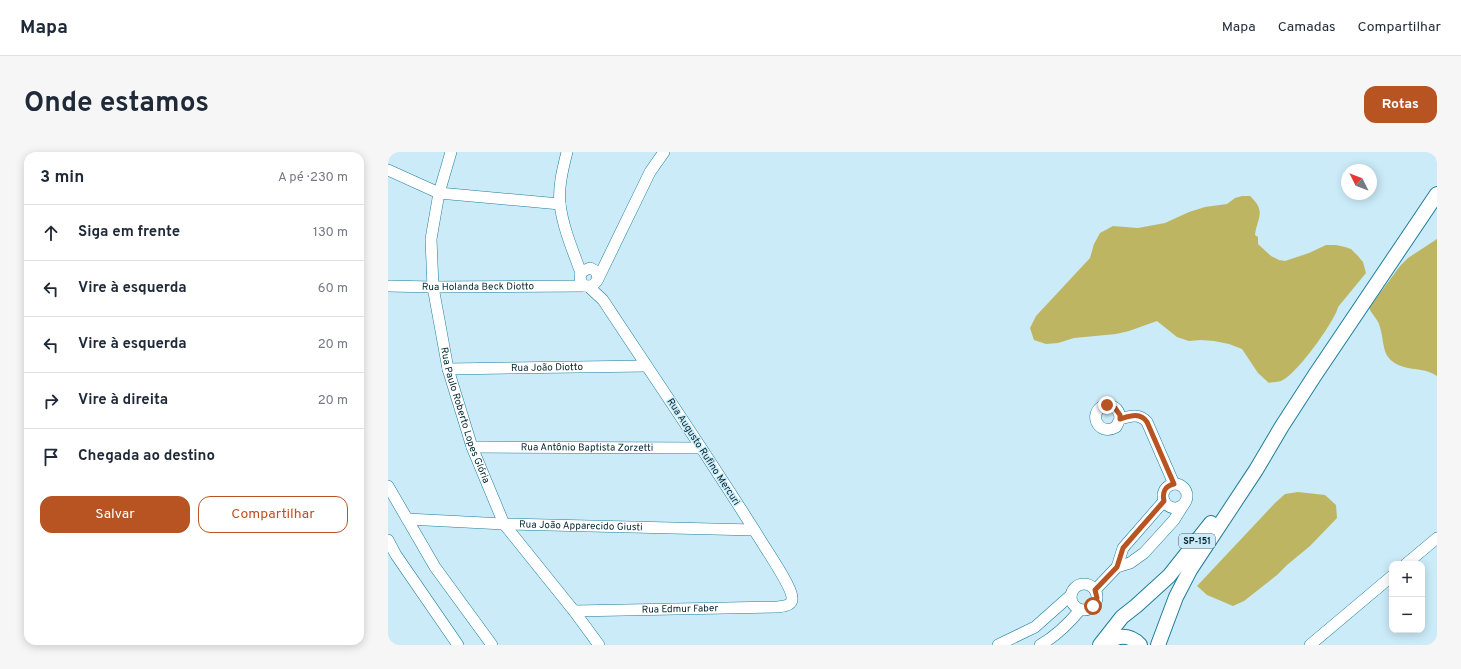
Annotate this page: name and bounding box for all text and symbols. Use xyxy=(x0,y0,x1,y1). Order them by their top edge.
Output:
text: Mapa xyxy=(20,16,68,40)
text: Mapa xyxy=(1222,19,1256,36)
text: Camadas xyxy=(1278,19,1336,36)
text: Compartilhar xyxy=(1358,19,1441,36)
text: Onde estamos xyxy=(24,86,209,122)
button: Rotas xyxy=(1364,86,1437,123)
north arrow xyxy=(1341,164,1377,200)
text: 3 min xyxy=(40,167,84,189)
text: A pé · 230 m xyxy=(278,170,348,186)
icon: ahead xyxy=(40,222,62,244)
text: Siga em frente xyxy=(78,223,180,242)
text: 130 m xyxy=(313,225,348,241)
icon: left xyxy=(40,278,62,300)
text: Vire à esquerda xyxy=(78,279,187,298)
street label: Rua Holanda Beck Diotto xyxy=(422,280,535,294)
text: 60 m xyxy=(318,281,348,297)
icon: left xyxy=(40,334,62,356)
text: Vire à esquerda xyxy=(78,335,187,354)
text: 20 m xyxy=(318,337,348,353)
street label: Rua Paulo Roberto Lopes Glória xyxy=(438,346,493,485)
street label: Rua João Diotto xyxy=(511,360,583,375)
icon: right xyxy=(40,390,62,412)
text: Vire à direita xyxy=(78,391,168,410)
text: 20 m xyxy=(318,393,348,409)
street label: Rua Augusto Rufino Mercuri xyxy=(663,396,743,508)
route end xyxy=(1098,396,1116,414)
street label: Rua Antônio Baptista Zorzetti xyxy=(521,441,653,454)
icon: arrive xyxy=(40,446,62,468)
text: Chegada ao destino xyxy=(78,447,215,466)
button: Salvar xyxy=(40,496,190,533)
button: Compartilhar xyxy=(198,496,348,533)
street label: Rua João Apparecido Giusti xyxy=(519,518,643,534)
road number: SP-151 xyxy=(1179,534,1215,548)
map controls xyxy=(1389,561,1425,633)
button: + xyxy=(1389,561,1425,597)
route start xyxy=(1084,597,1102,615)
button: − xyxy=(1389,597,1425,633)
street label: Rua Edmur Faber xyxy=(641,602,719,616)

